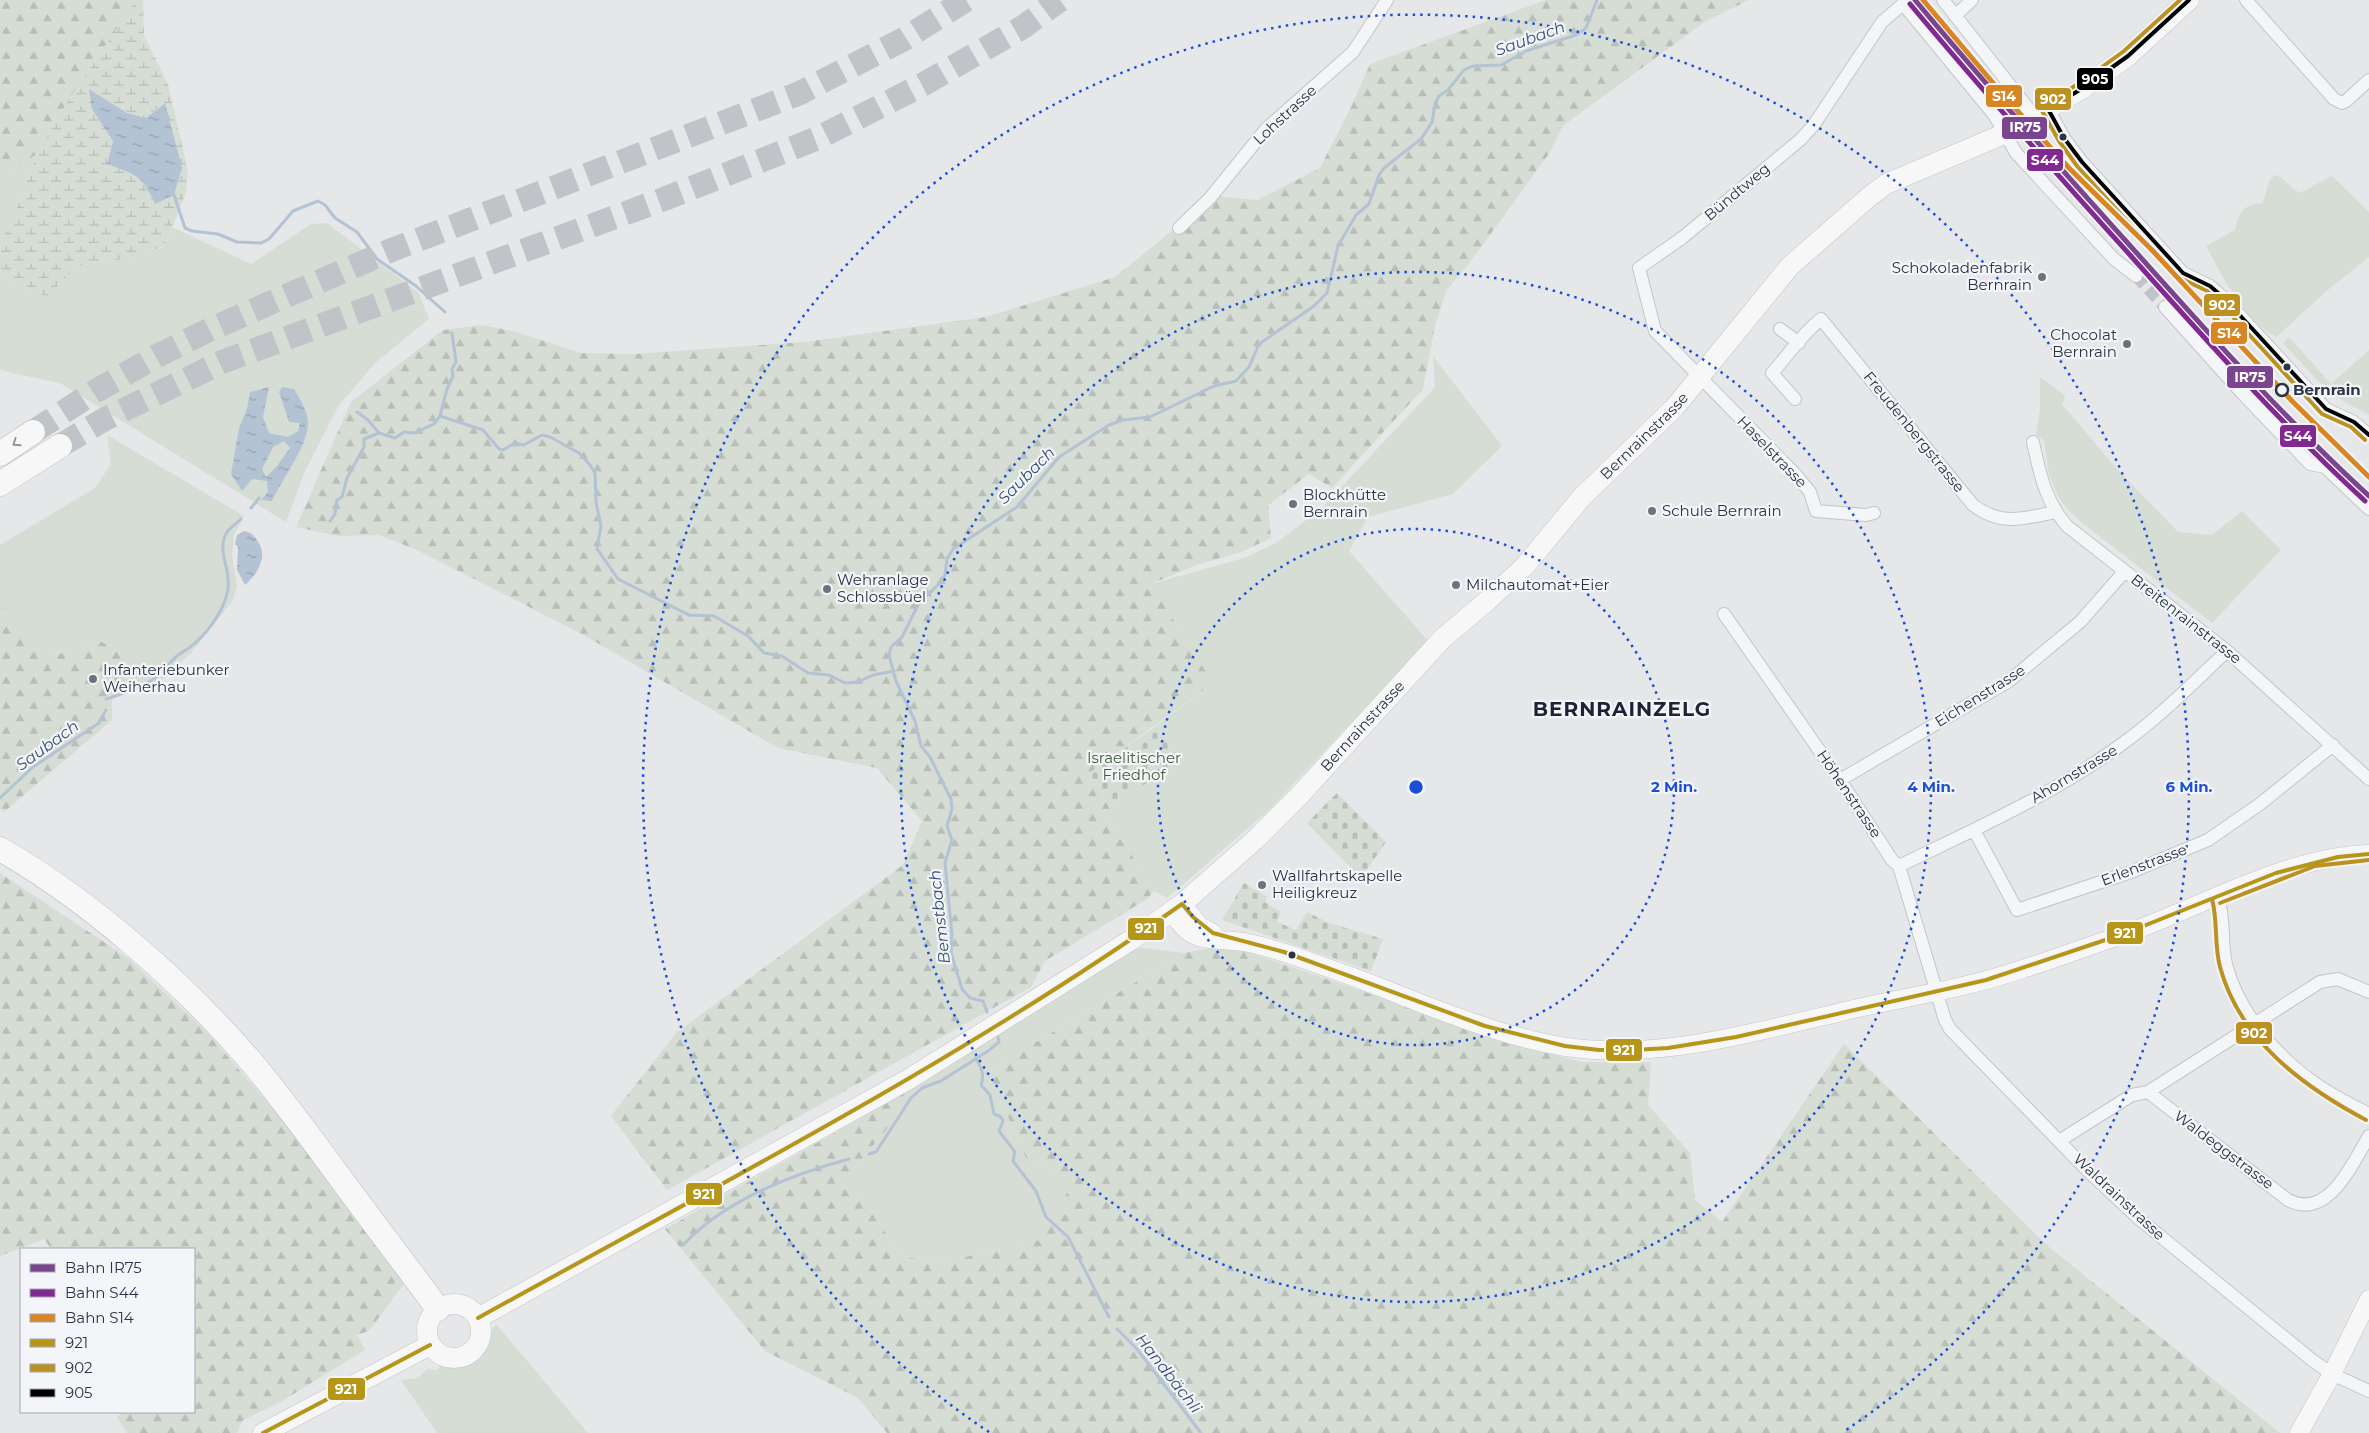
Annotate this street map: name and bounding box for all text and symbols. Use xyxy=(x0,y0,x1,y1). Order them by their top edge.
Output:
water label: Saubach xyxy=(1493,17,1568,60)
line badge: 905 xyxy=(2076,67,2114,91)
text: 905 xyxy=(2082,70,2108,88)
street label: Lohstrasse xyxy=(1249,81,1320,149)
line badge: S14 xyxy=(1985,84,2023,108)
text: S14 xyxy=(1992,87,2016,105)
line badge: 902 xyxy=(2034,87,2072,111)
text: 902 xyxy=(2040,90,2066,108)
line badge: IR75 xyxy=(2001,116,2048,140)
text: IR75 xyxy=(2009,118,2041,136)
unlabelled marker xyxy=(2058,132,2068,142)
line badge: S44 xyxy=(2026,148,2064,172)
text: S44 xyxy=(2031,151,2060,169)
street label: Bündtweg xyxy=(1700,159,1773,225)
place label: Schokoladenfabrik Bernrain xyxy=(1892,258,2032,294)
marker: Schokoladenfabrik Bernrain xyxy=(2036,271,2048,283)
line badge: 902 xyxy=(2203,293,2241,317)
text: 902 xyxy=(2209,296,2235,314)
line badge: S14 xyxy=(2210,321,2248,345)
text: S14 xyxy=(2217,324,2241,342)
place label: Chocolat Bernrain xyxy=(2050,325,2117,361)
marker: Chocolat Bernrain xyxy=(2121,338,2133,350)
unlabelled marker xyxy=(2282,362,2292,372)
line badge: IR75 xyxy=(2226,365,2274,389)
street label: Freudenbergstrasse xyxy=(1860,367,1969,496)
text: IR75 xyxy=(2234,368,2266,386)
place label: Bernrain xyxy=(2293,380,2361,399)
marker: Bernrain xyxy=(2275,383,2289,397)
street label: Bernrainstrasse xyxy=(1596,388,1692,483)
street label: Haselstrasse xyxy=(1733,412,1811,492)
line badge: S44 xyxy=(2279,424,2317,448)
text: S44 xyxy=(2284,427,2313,445)
one-way arrow xyxy=(12,437,22,446)
water label: Saubach xyxy=(994,443,1059,508)
place label: Blockhütte Bernrain xyxy=(1303,485,1386,521)
marker: Blockhütte Bernrain xyxy=(1287,498,1299,510)
place label: Schule Bernrain xyxy=(1662,501,1782,520)
marker: Schule Bernrain xyxy=(1646,505,1658,517)
place label: Wehranlage Schlossbüel xyxy=(837,570,929,606)
street label: Breitenrainstrasse xyxy=(2127,570,2245,668)
place label: Milchautomat+Eier xyxy=(1466,575,1609,594)
marker: Milchautomat+Eier xyxy=(1450,579,1462,591)
marker: Wehranlage Schlossbüel xyxy=(821,583,833,595)
place label: Infanteriebunker Weiherhau xyxy=(103,660,230,696)
street label: Eichenstrasse xyxy=(1931,660,2028,731)
marker: Infanteriebunker Weiherhau xyxy=(87,673,99,685)
street label: Bernrainstrasse xyxy=(1316,676,1408,775)
district label: BERNRAINZELG xyxy=(1533,697,1711,721)
water label: Saubach xyxy=(12,716,82,774)
street label: Ahornstrasse xyxy=(2027,740,2121,807)
street label: Höhenstrasse xyxy=(1813,746,1886,841)
park label: Israelitischer Friedhof xyxy=(1087,748,1181,784)
text: 2 Min. xyxy=(1651,777,1697,796)
text: 4 Min. xyxy=(1907,777,1955,796)
text: 6 Min. xyxy=(2166,777,2213,796)
centre of rings xyxy=(1407,778,1425,796)
street label: Erlenstrasse xyxy=(2098,839,2189,890)
place label: Wallfahrtskapelle Heiligkreuz xyxy=(1272,866,1402,902)
water label: Bemstbach xyxy=(925,869,954,965)
marker: Wallfahrtskapelle Heiligkreuz xyxy=(1256,879,1268,891)
line badge: 921 xyxy=(1127,917,1165,941)
text: 921 xyxy=(1135,919,1157,937)
line badge: 921 xyxy=(2106,921,2144,945)
text: 921 xyxy=(2114,924,2136,942)
unlabelled marker xyxy=(1287,950,1297,960)
line badge: 902 xyxy=(2235,1021,2273,1045)
text: 902 xyxy=(2241,1024,2267,1042)
line badge: 921 xyxy=(1605,1038,1643,1062)
text: 921 xyxy=(1613,1041,1635,1059)
street label: Waldeggstrasse xyxy=(2171,1106,2278,1193)
street label: Waldrainstrasse xyxy=(2069,1149,2169,1244)
line badge: 921 xyxy=(685,1182,723,1206)
text: 921 xyxy=(693,1185,715,1203)
legend xyxy=(20,1248,195,1413)
text: Bahn IR75 xyxy=(65,1258,142,1277)
text: Bahn S44 xyxy=(65,1283,139,1302)
text: Bahn S14 xyxy=(65,1308,134,1327)
water label: Handbächli xyxy=(1132,1330,1206,1417)
text: 921 xyxy=(65,1333,88,1352)
text: 902 xyxy=(65,1358,93,1377)
line badge: 921 xyxy=(327,1377,366,1401)
text: 921 xyxy=(335,1380,357,1398)
text: 905 xyxy=(65,1383,93,1402)

